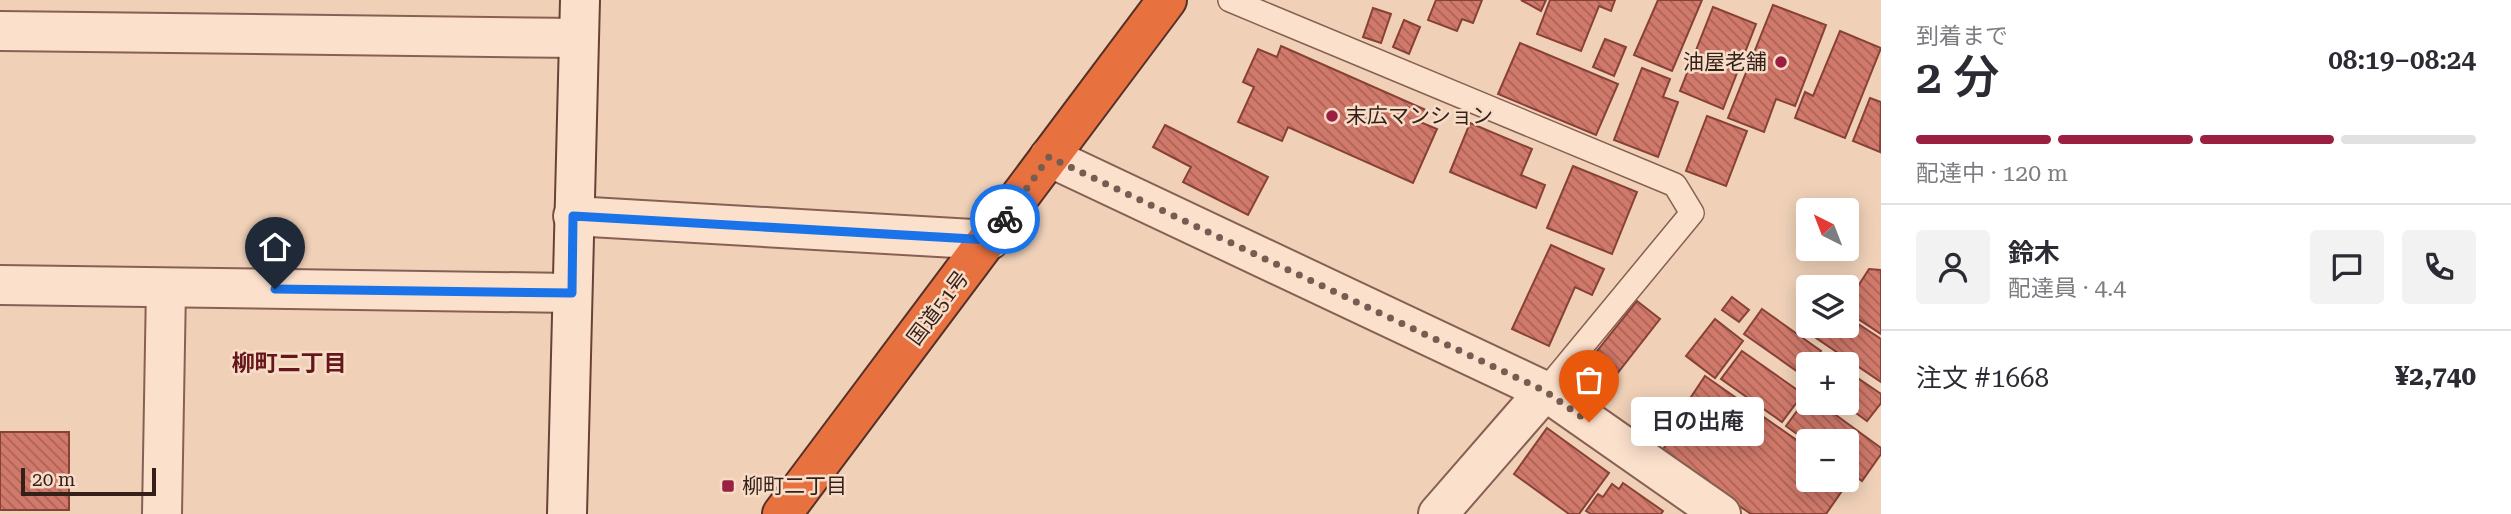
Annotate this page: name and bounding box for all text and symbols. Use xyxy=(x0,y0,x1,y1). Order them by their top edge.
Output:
text: 到着まで xyxy=(1916,23,2008,50)
text: 08:19–08:24 xyxy=(2328,45,2476,75)
place label: 油屋老舗 xyxy=(1683,50,1767,74)
text: 2 分 xyxy=(1916,50,1999,104)
marker: 油屋老舗 xyxy=(1773,54,1789,70)
place label: 末広マンション xyxy=(1346,104,1493,128)
marker: 末広マンション xyxy=(1324,108,1340,124)
text: 配達中 · 120 m xyxy=(1916,160,2068,187)
courier xyxy=(970,184,1040,254)
north arrow xyxy=(1796,198,1858,261)
map controls xyxy=(1796,198,1859,492)
icon: bike xyxy=(986,200,1024,238)
pin xyxy=(245,217,305,289)
icon: home xyxy=(256,228,294,266)
button: person xyxy=(1916,230,1990,304)
button: chat xyxy=(2310,230,2384,304)
button: phone xyxy=(2402,230,2476,304)
text: 鈴木 xyxy=(2008,238,2060,268)
street label: 国道51号 xyxy=(902,266,974,350)
button: layers xyxy=(1796,275,1859,338)
text: 配達員 · 4.4 xyxy=(2008,275,2126,302)
district label: 柳町二丁目 xyxy=(232,350,347,377)
pin xyxy=(1559,350,1619,422)
button: + xyxy=(1796,352,1859,415)
icon: bag xyxy=(1570,361,1608,399)
text: ¥2,740 xyxy=(2395,361,2476,391)
text: 注文 #1668 xyxy=(1916,363,2049,393)
callout: 日の出庵 xyxy=(1631,398,1764,446)
text: 日の出庵 xyxy=(1652,408,1744,435)
button: − xyxy=(1796,429,1859,492)
scale bar xyxy=(21,465,156,497)
text: 20 m xyxy=(32,468,75,491)
place label: 柳町二丁目 xyxy=(742,474,847,498)
marker: 柳町二丁目 xyxy=(720,478,736,494)

